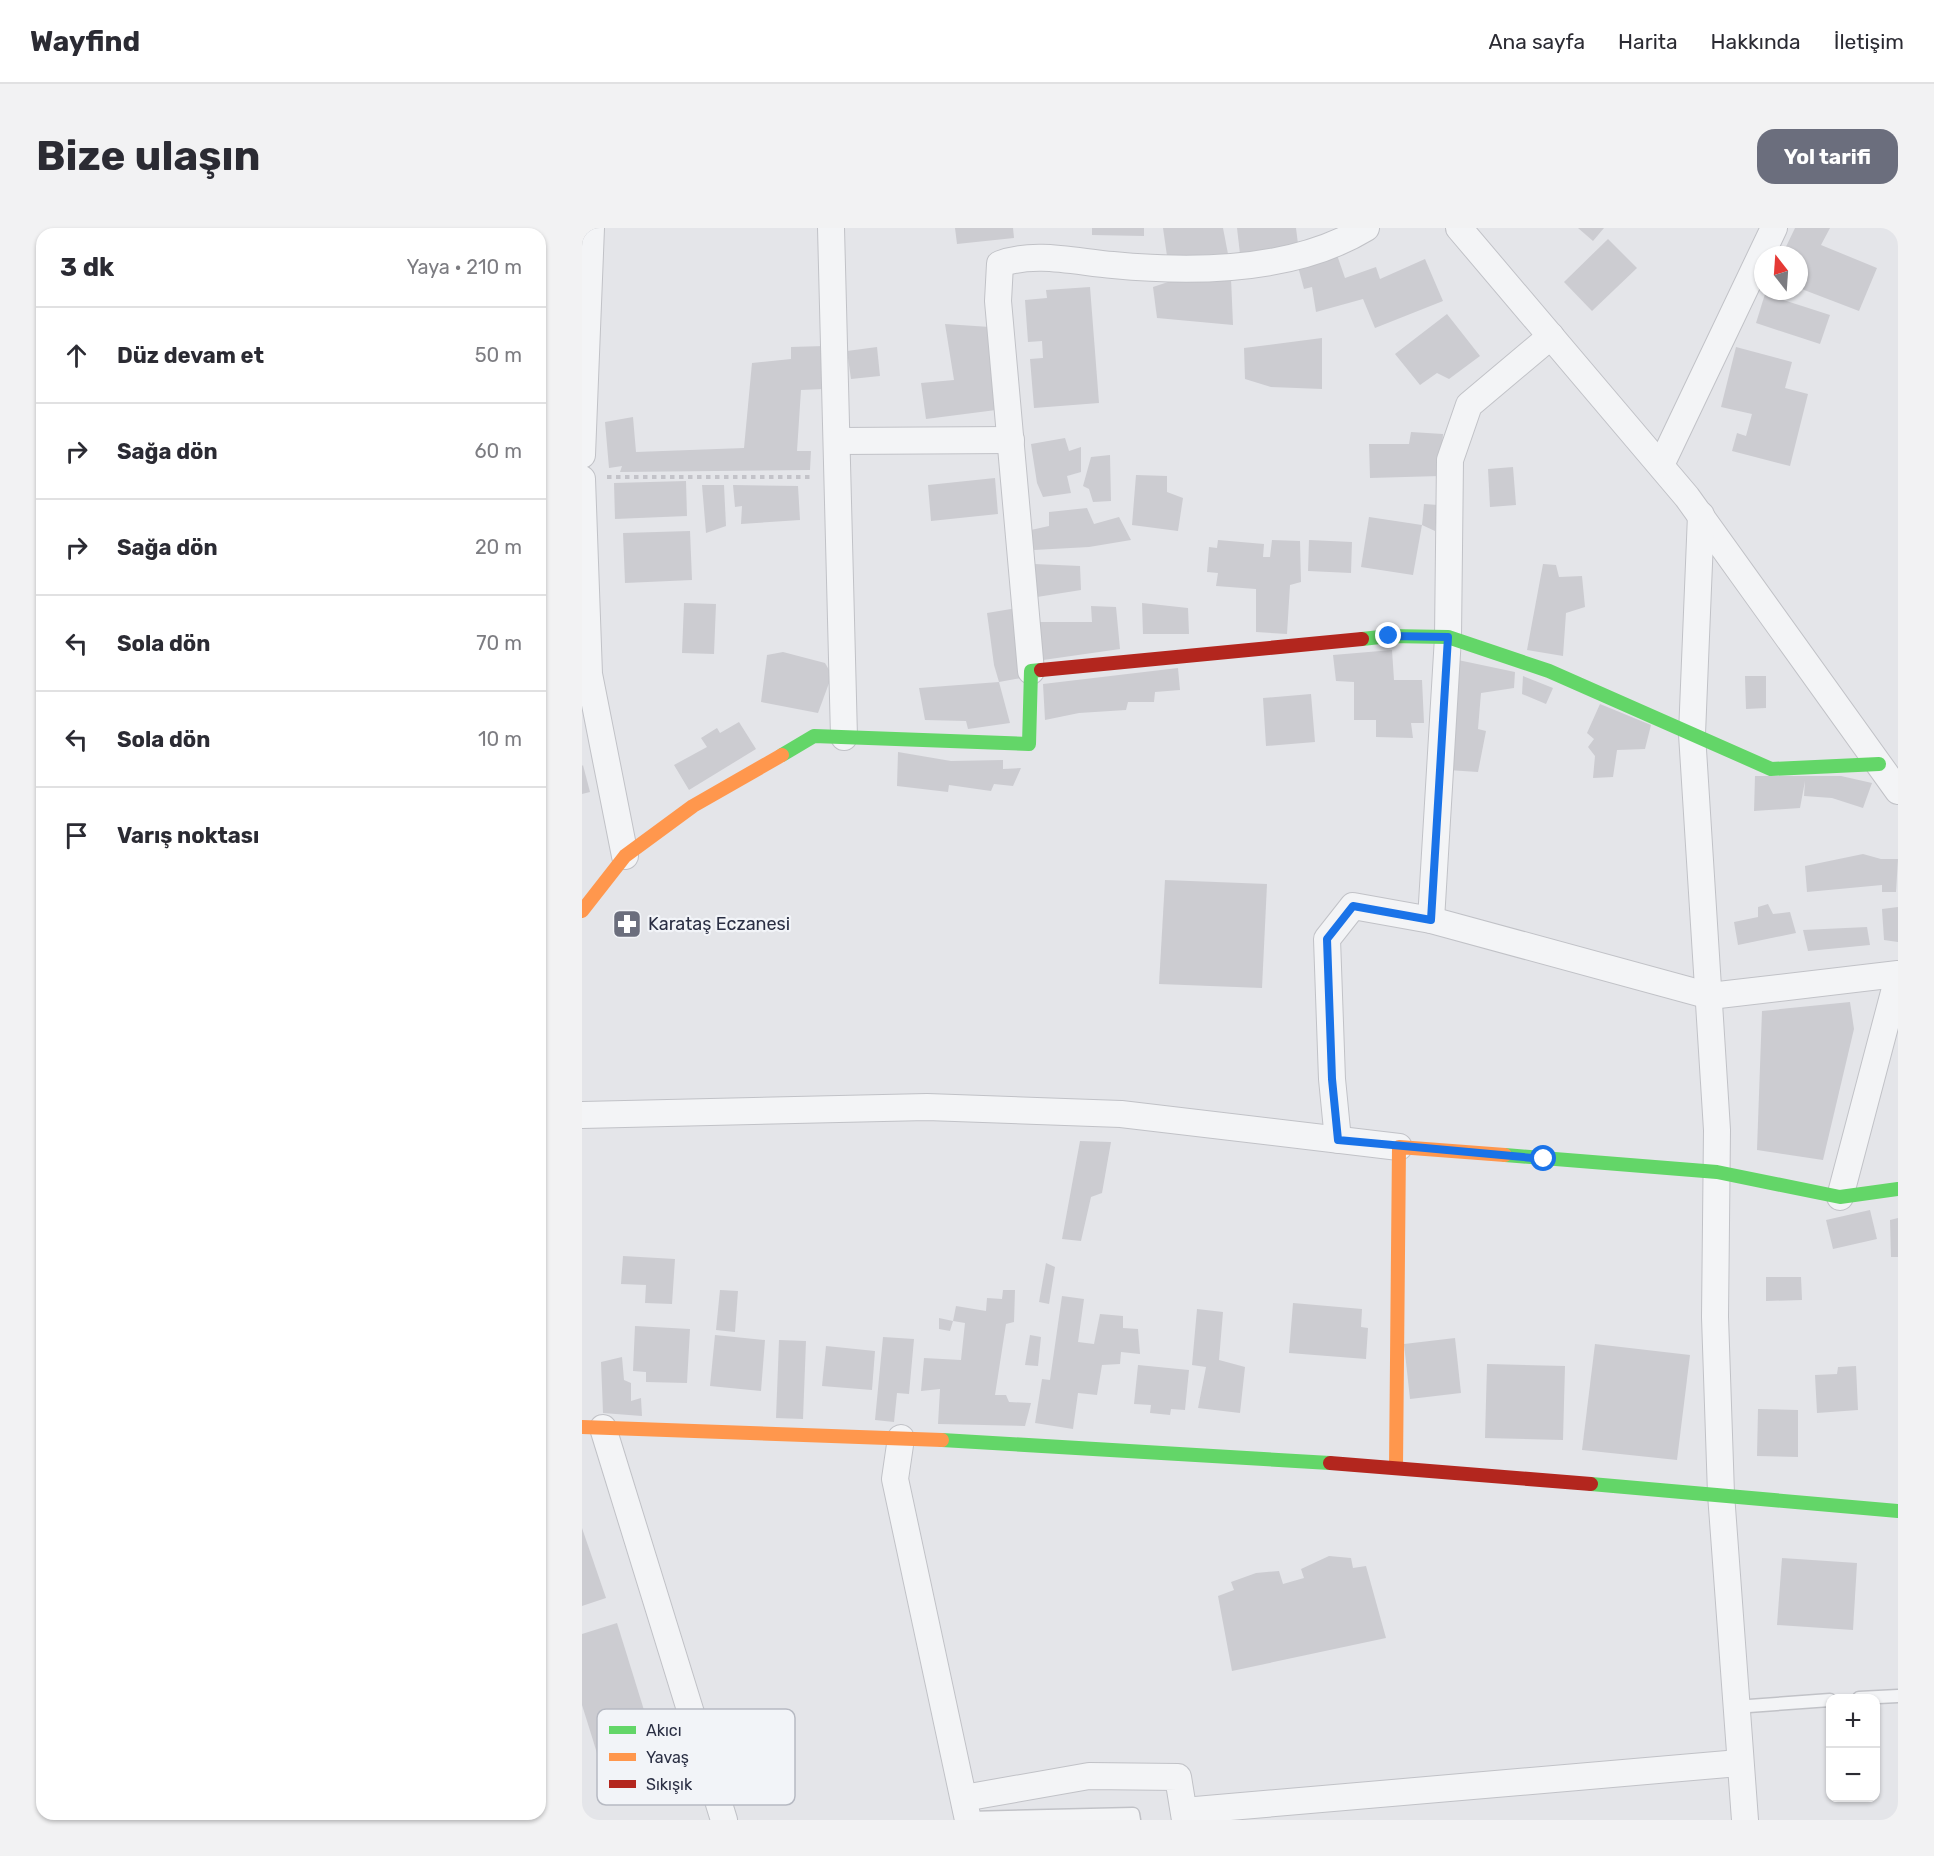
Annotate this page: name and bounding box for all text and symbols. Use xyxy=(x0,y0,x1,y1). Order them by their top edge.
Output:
text: Wayfind xyxy=(30,25,140,58)
text: Ana sayfa xyxy=(1488,29,1585,54)
text: Harita xyxy=(1618,29,1678,54)
text: Hakkında xyxy=(1711,29,1801,54)
text: İletişim xyxy=(1834,29,1904,54)
button: Yol tarifi xyxy=(1757,129,1898,184)
text: Bize ulaşın xyxy=(36,131,260,181)
north arrow xyxy=(1754,246,1808,300)
text: 3 dk xyxy=(60,252,114,283)
text: Yaya · 210 m xyxy=(406,255,522,279)
icon: ahead xyxy=(60,339,93,372)
text: Düz devam et xyxy=(117,342,264,369)
text: 50 m xyxy=(475,343,522,367)
icon: right xyxy=(60,435,93,468)
text: Sağa dön xyxy=(117,438,218,465)
text: 60 m xyxy=(475,439,522,463)
icon: right xyxy=(60,531,93,564)
text: Sağa dön xyxy=(117,534,218,561)
text: 20 m xyxy=(475,535,522,559)
route end xyxy=(1375,622,1401,648)
icon: left xyxy=(60,627,93,660)
text: Sola dön xyxy=(117,630,210,657)
text: 70 m xyxy=(476,631,522,655)
icon: left xyxy=(60,723,93,756)
text: Sola dön xyxy=(117,726,210,753)
text: 10 m xyxy=(478,727,522,751)
icon: arrive xyxy=(60,819,93,852)
text: Varış noktası xyxy=(117,822,259,849)
pharmacy icon: Karataş Eczanesi xyxy=(611,908,643,940)
place label: Karataş Eczanesi xyxy=(648,913,790,935)
route start xyxy=(1530,1145,1556,1171)
map controls xyxy=(1826,1694,1880,1802)
button: + xyxy=(1826,1694,1880,1748)
legend xyxy=(597,1709,795,1805)
text: Akıcı xyxy=(646,1721,682,1740)
text: Yavaş xyxy=(646,1748,689,1767)
button: − xyxy=(1826,1748,1880,1802)
text: Sıkışık xyxy=(646,1775,693,1794)

